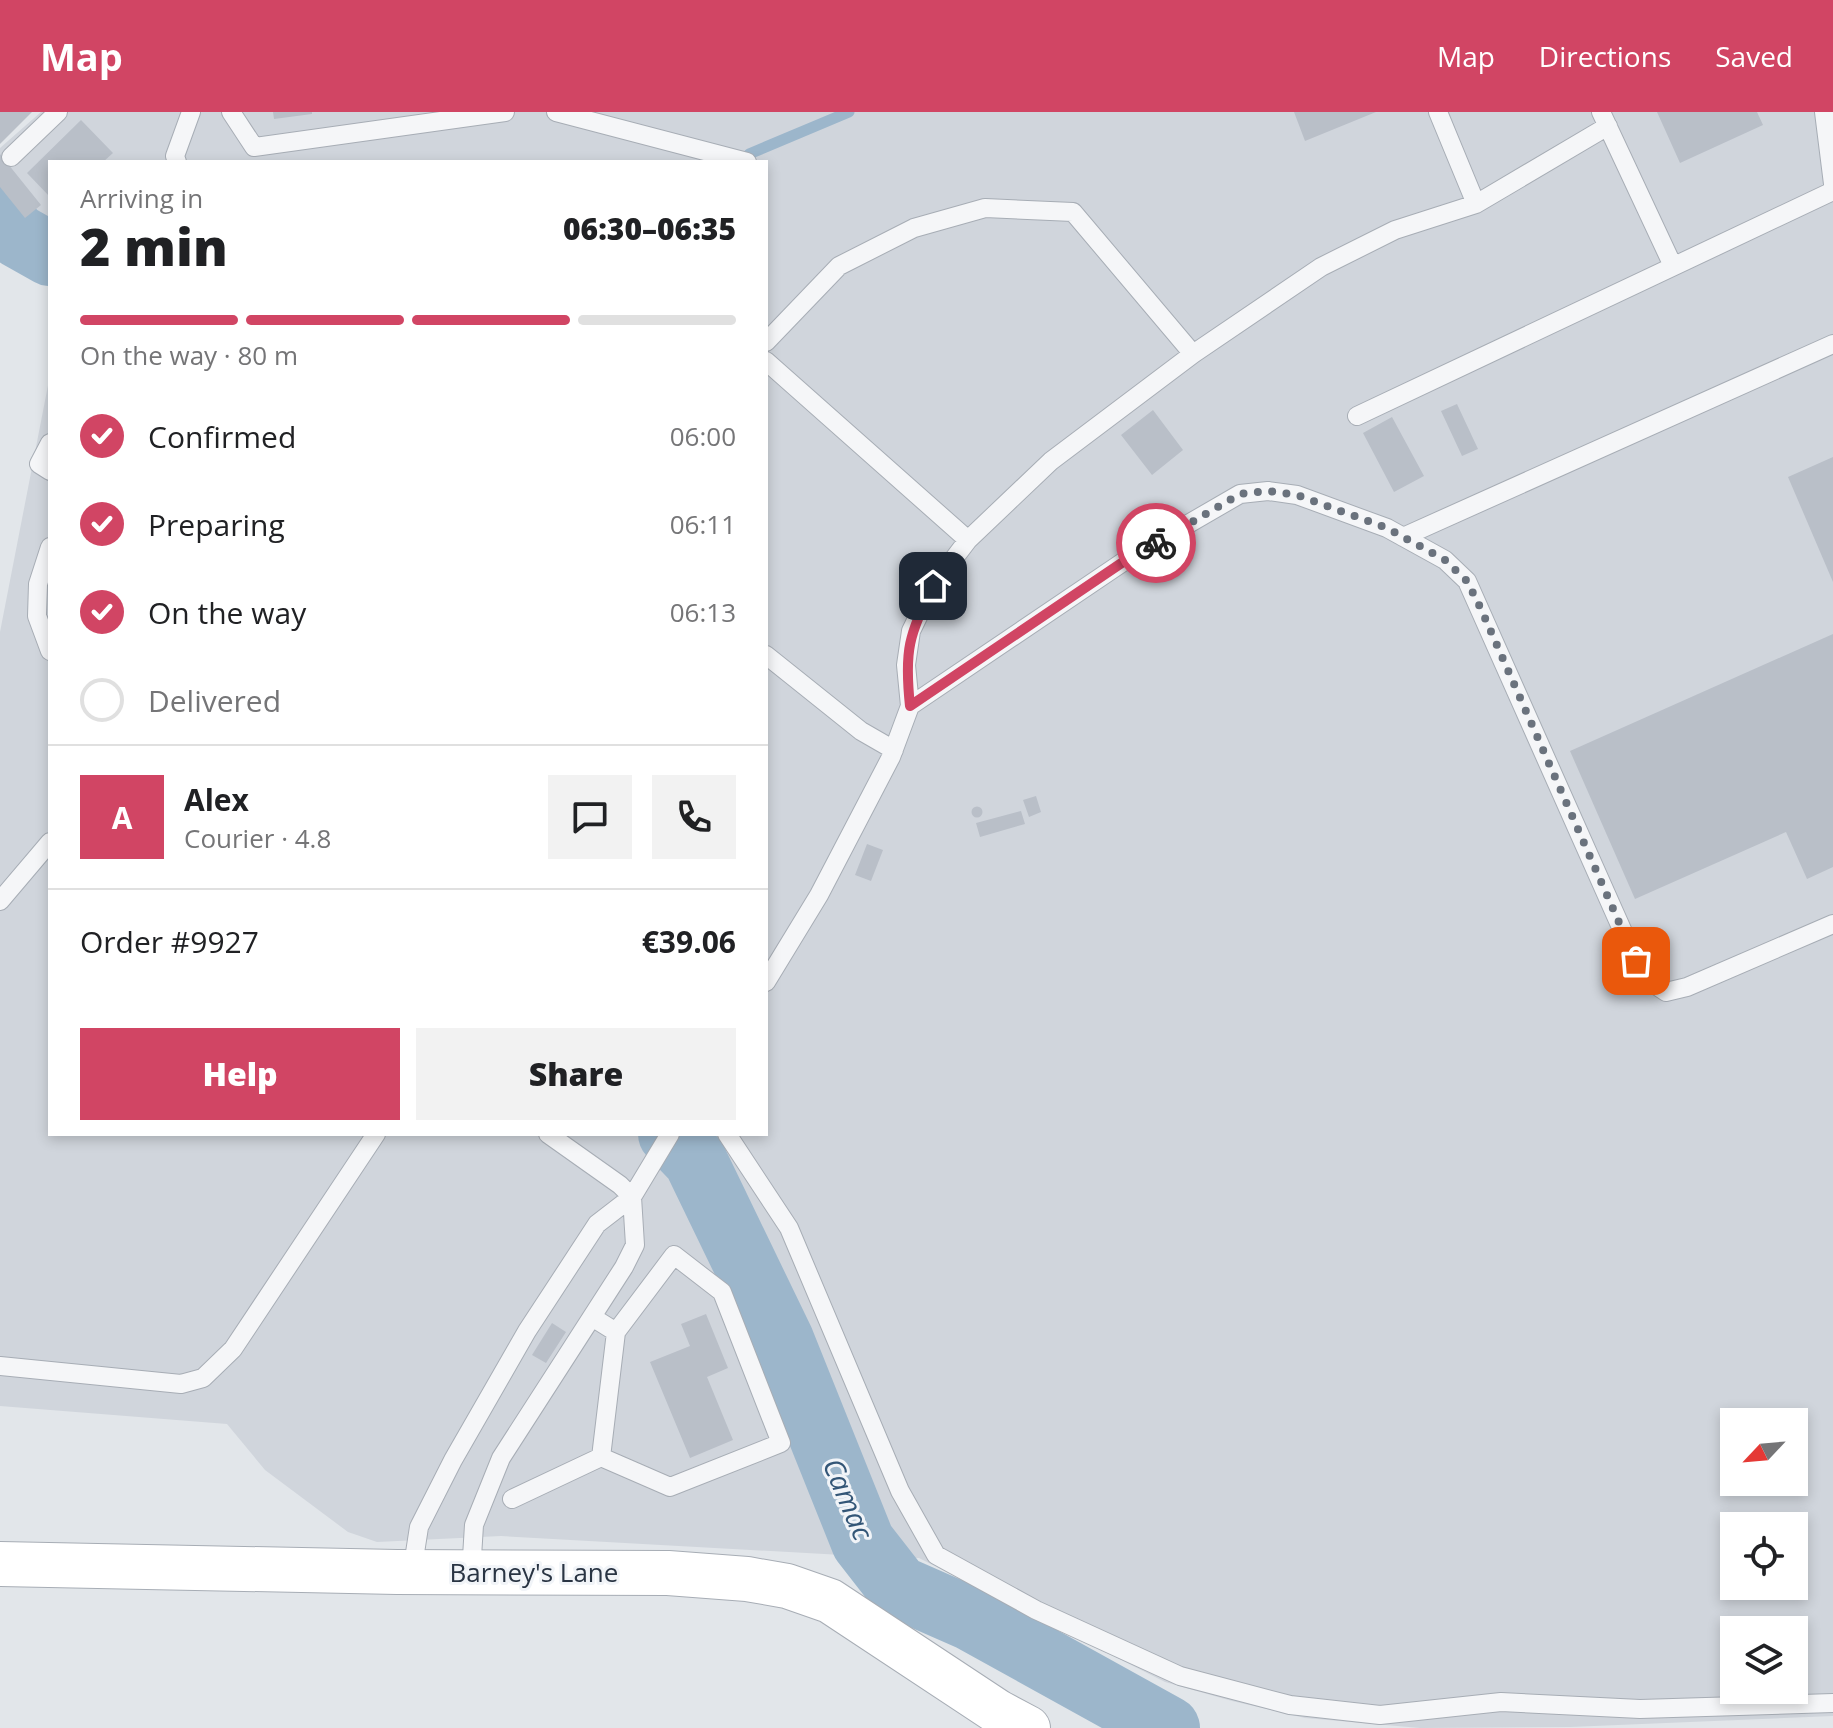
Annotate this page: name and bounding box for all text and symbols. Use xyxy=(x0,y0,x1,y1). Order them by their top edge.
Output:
text: Map xyxy=(40,30,123,82)
text: Map xyxy=(1437,37,1495,75)
text: Directions xyxy=(1539,37,1671,75)
text: Saved xyxy=(1715,37,1793,75)
text: Arriving in xyxy=(80,180,203,216)
text: 06:30–06:35 xyxy=(563,208,736,249)
text: 2 min xyxy=(80,210,228,281)
text: On the way · 80 m xyxy=(80,337,298,373)
icon: check xyxy=(80,414,124,458)
text: Confirmed xyxy=(148,416,296,457)
text: 06:00 xyxy=(670,418,736,454)
icon: check xyxy=(80,502,124,546)
courier xyxy=(1116,503,1196,583)
text: Preparing xyxy=(148,504,285,545)
text: 06:11 xyxy=(670,506,736,542)
icon: bike xyxy=(1134,521,1178,565)
pin xyxy=(899,552,967,620)
icon: home xyxy=(911,564,955,608)
icon: check xyxy=(80,590,124,634)
text: On the way xyxy=(148,592,306,633)
text: 06:13 xyxy=(670,594,736,630)
text: Delivered xyxy=(148,680,281,721)
button: chat xyxy=(548,775,632,859)
button: phone xyxy=(652,775,736,859)
text: Alex xyxy=(184,779,249,820)
text: A xyxy=(112,797,132,838)
text: Courier · 4.8 xyxy=(184,820,331,856)
text: Order #9927 xyxy=(80,921,259,962)
text: €39.06 xyxy=(642,921,736,962)
pin xyxy=(1602,927,1670,995)
icon: bag xyxy=(1614,939,1658,983)
button: Help xyxy=(80,1028,400,1120)
button: Share xyxy=(416,1028,736,1120)
north arrow xyxy=(1720,1408,1808,1496)
map controls xyxy=(1720,1408,1808,1704)
water label: Camac xyxy=(815,1452,883,1546)
button: locate xyxy=(1720,1512,1808,1600)
street label: Barney's Lane xyxy=(450,1554,618,1590)
button: layers xyxy=(1720,1616,1808,1704)

